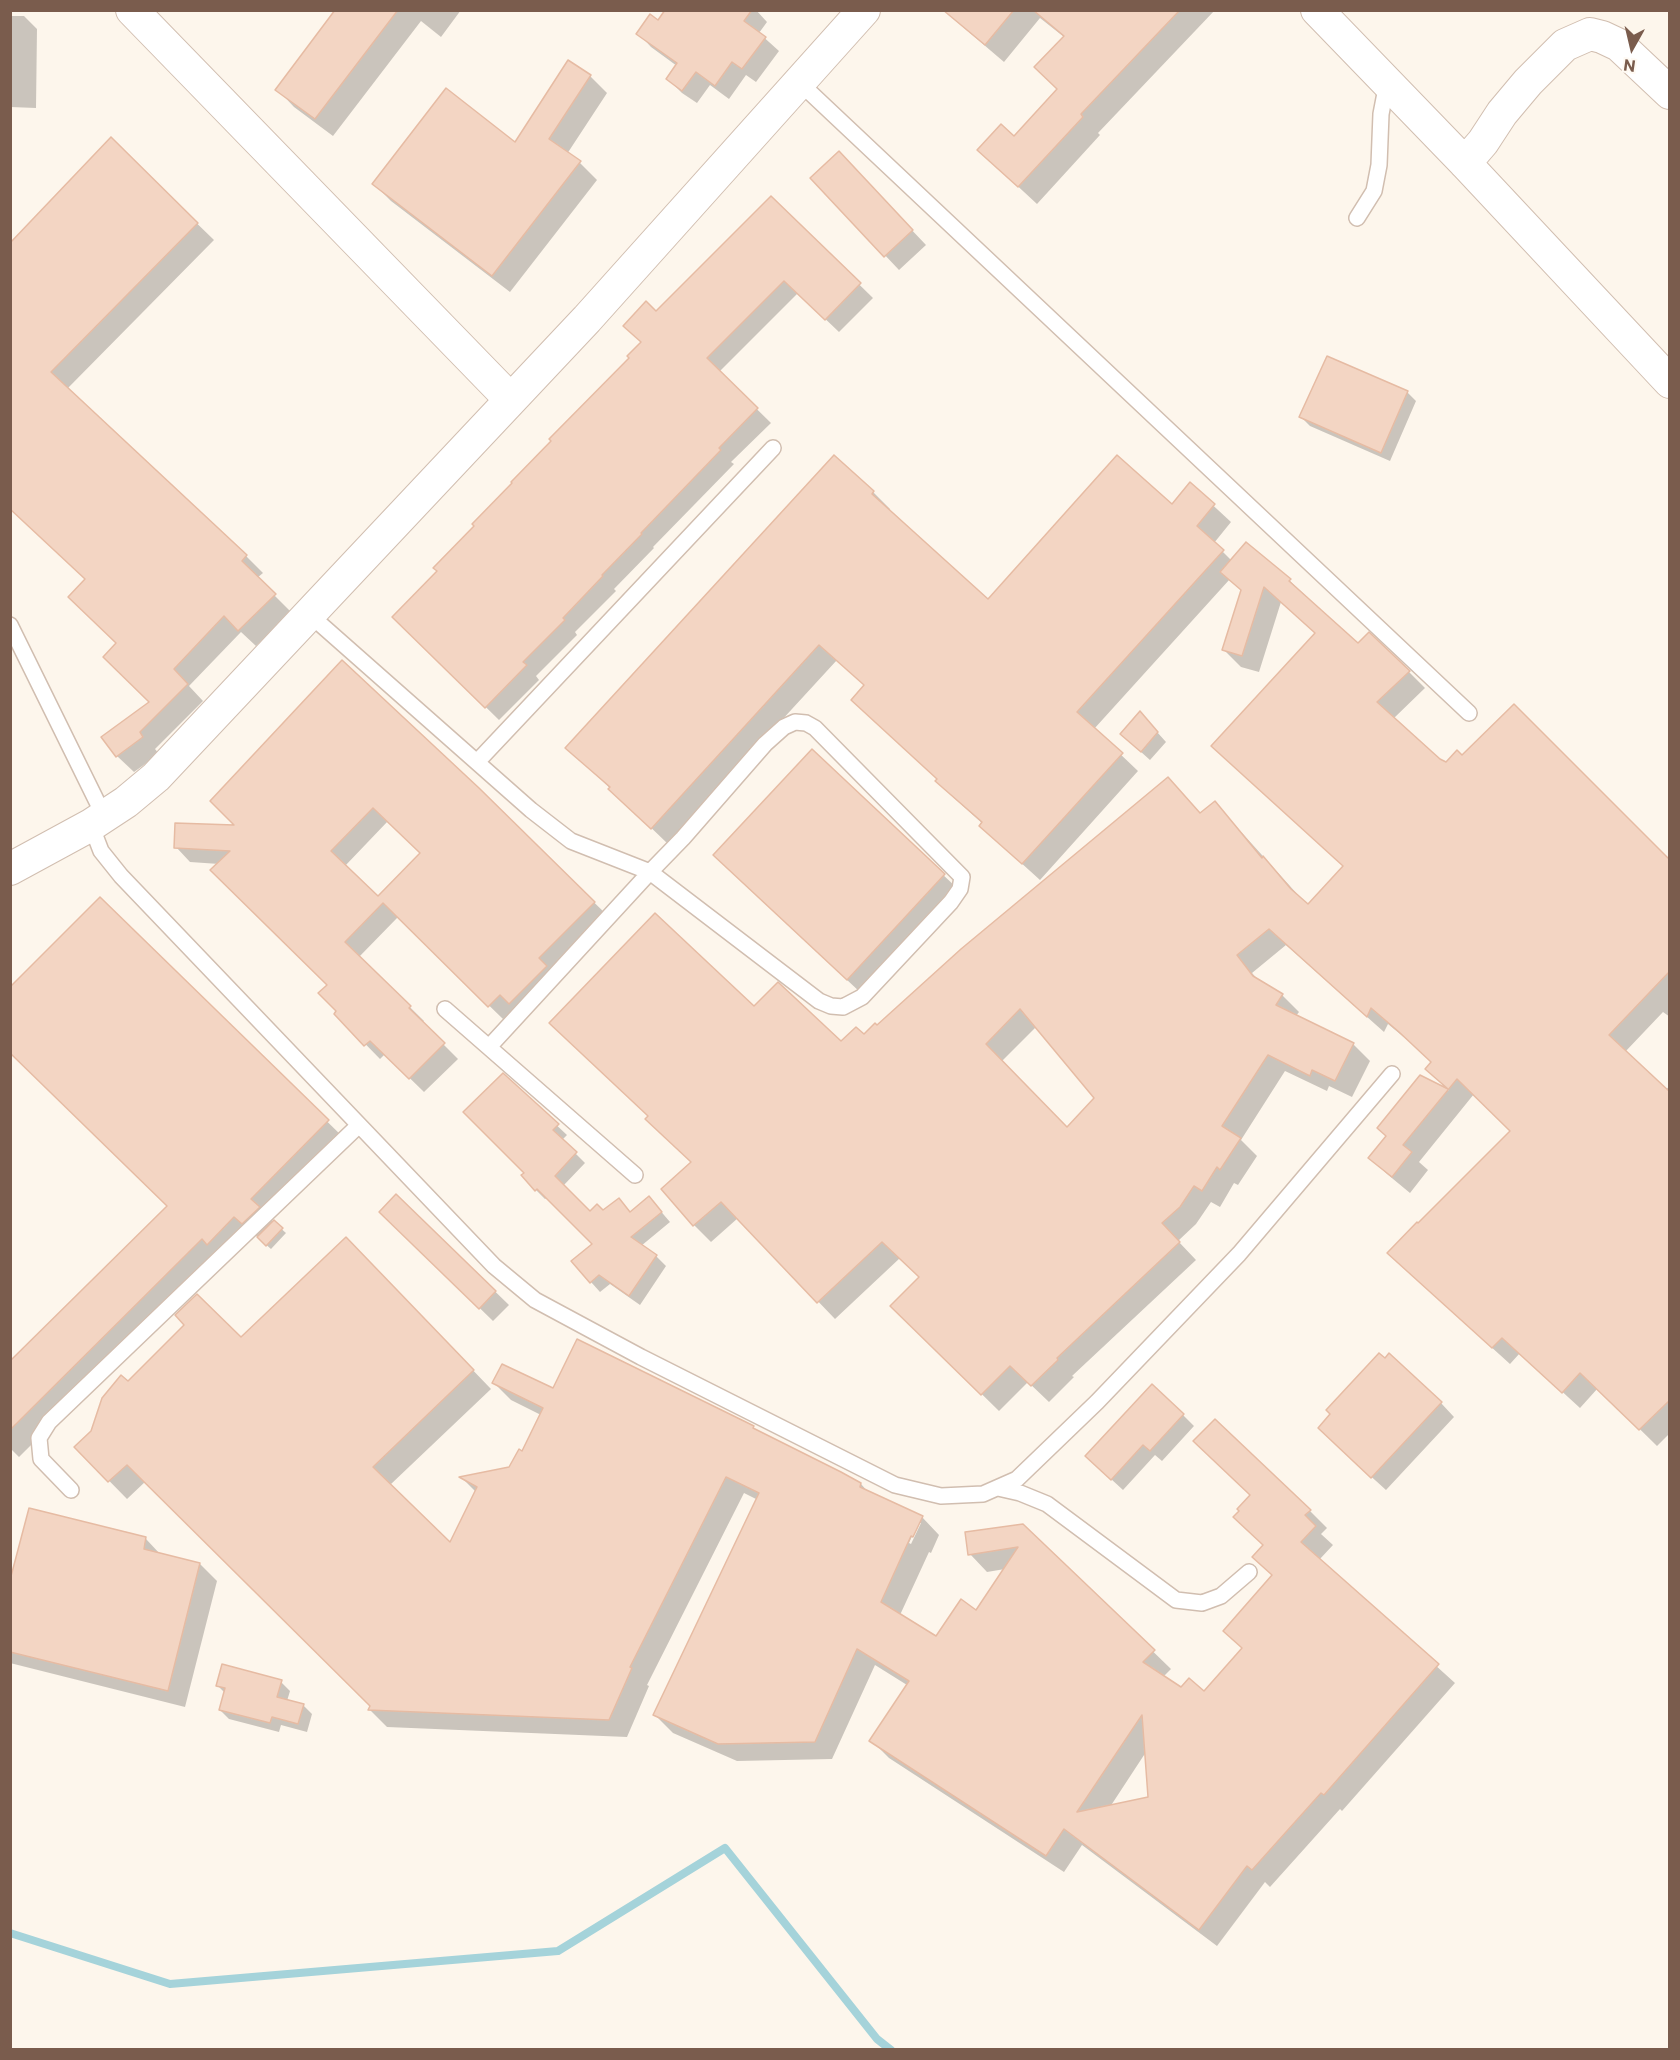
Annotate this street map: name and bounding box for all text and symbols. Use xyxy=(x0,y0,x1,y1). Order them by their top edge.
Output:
north arrow xyxy=(1602,18,1662,78)
text: N xyxy=(1622,56,1637,77)

